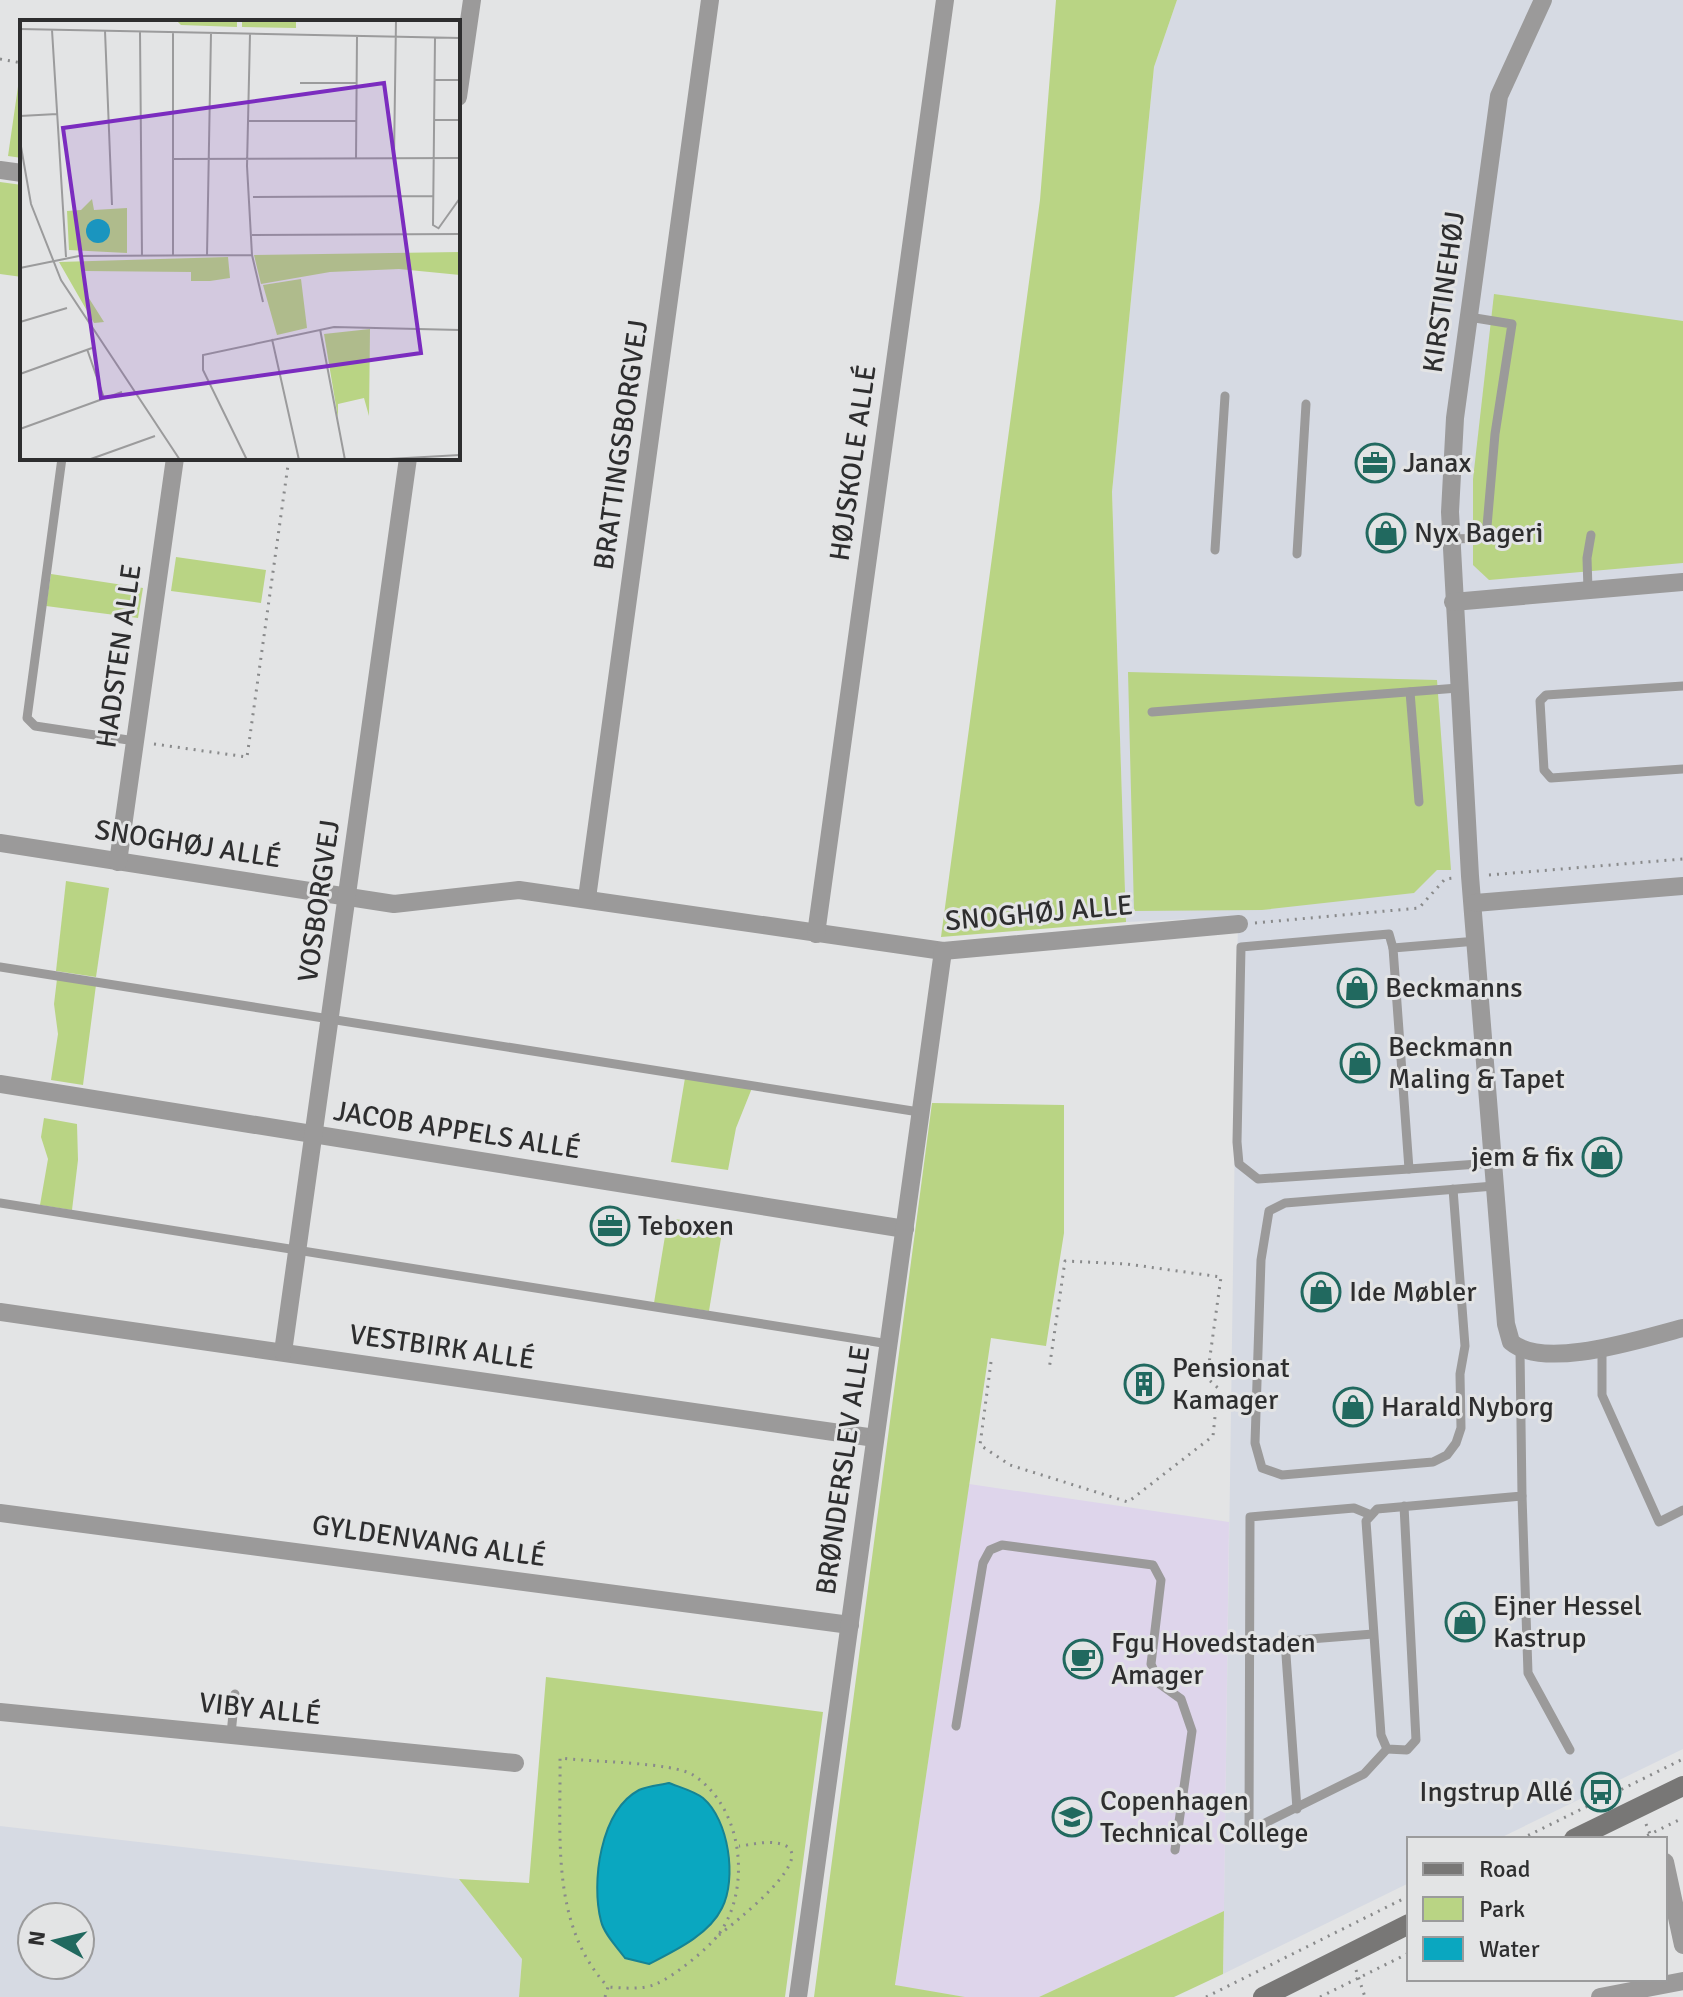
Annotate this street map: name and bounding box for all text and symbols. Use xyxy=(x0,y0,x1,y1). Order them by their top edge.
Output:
inset map xyxy=(20,20,460,460)
street label: KIRSTINEHØJ xyxy=(1416,209,1472,375)
street label: BRATTINGSBORGVEJ xyxy=(587,318,655,572)
street label: HØJSKOLE ALLÉ xyxy=(822,363,884,563)
office icon: Janax xyxy=(1354,442,1396,484)
place label: Janax xyxy=(1403,446,1471,480)
shop icon: Nyx Bageri xyxy=(1365,512,1407,554)
place label: Nyx Bageri xyxy=(1414,516,1543,550)
street label: HADSTEN ALLE xyxy=(89,562,149,750)
street label: SNOGHØJ ALLÉ xyxy=(92,812,284,876)
street label: VOSBORGVEJ xyxy=(291,818,347,984)
street label: SNOGHØJ ALLE xyxy=(944,888,1134,938)
shop icon: Beckmanns xyxy=(1336,967,1378,1009)
place label: Beckmanns xyxy=(1385,971,1523,1005)
place label: Beckmann Maling & Tapet xyxy=(1388,1030,1565,1096)
shop icon: Beckmann Maling & Tapet xyxy=(1339,1042,1381,1084)
street label: JACOB APPELS ALLÉ xyxy=(331,1094,583,1166)
shop icon: jem & fix xyxy=(1581,1136,1623,1178)
place label: jem & fix xyxy=(1471,1140,1574,1174)
office icon: Teboxen xyxy=(589,1205,631,1247)
place label: Teboxen xyxy=(638,1209,734,1243)
shop icon: Ide Møbler xyxy=(1300,1271,1342,1313)
place label: Ide Møbler xyxy=(1349,1275,1477,1309)
street label: VESTBIRK ALLÉ xyxy=(347,1317,537,1377)
street label: BRØNDERSLEV ALLE xyxy=(809,1343,877,1597)
place label: Pensionat Kamager xyxy=(1172,1351,1290,1417)
building icon: Pensionat Kamager xyxy=(1123,1363,1165,1405)
shop icon: Harald Nyborg xyxy=(1332,1386,1374,1428)
place label: Harald Nyborg xyxy=(1381,1390,1554,1424)
street label: GYLDENVANG ALLÉ xyxy=(310,1508,548,1574)
place label: Ejner Hessel Kastrup xyxy=(1493,1589,1642,1655)
shop icon: Ejner Hessel Kastrup xyxy=(1444,1601,1486,1643)
place label: Fgu Hovedstaden Amager xyxy=(1111,1626,1316,1692)
cafe icon: Fgu Hovedstaden Amager xyxy=(1062,1638,1104,1680)
street label: VIBY ALLÉ xyxy=(197,1686,323,1732)
bus stop icon: Ingstrup Allé xyxy=(1580,1771,1622,1813)
place label: Ingstrup Allé xyxy=(1419,1775,1573,1809)
place label: Copenhagen Technical College xyxy=(1100,1784,1308,1850)
school or university icon: Copenhagen Technical College xyxy=(1051,1796,1093,1838)
legend xyxy=(1407,1837,1667,1981)
text: Road xyxy=(1479,1854,1530,1884)
text: Park xyxy=(1479,1894,1525,1924)
north arrow xyxy=(16,1901,96,1981)
text: N xyxy=(22,1929,51,1948)
text: Water xyxy=(1479,1934,1540,1964)

